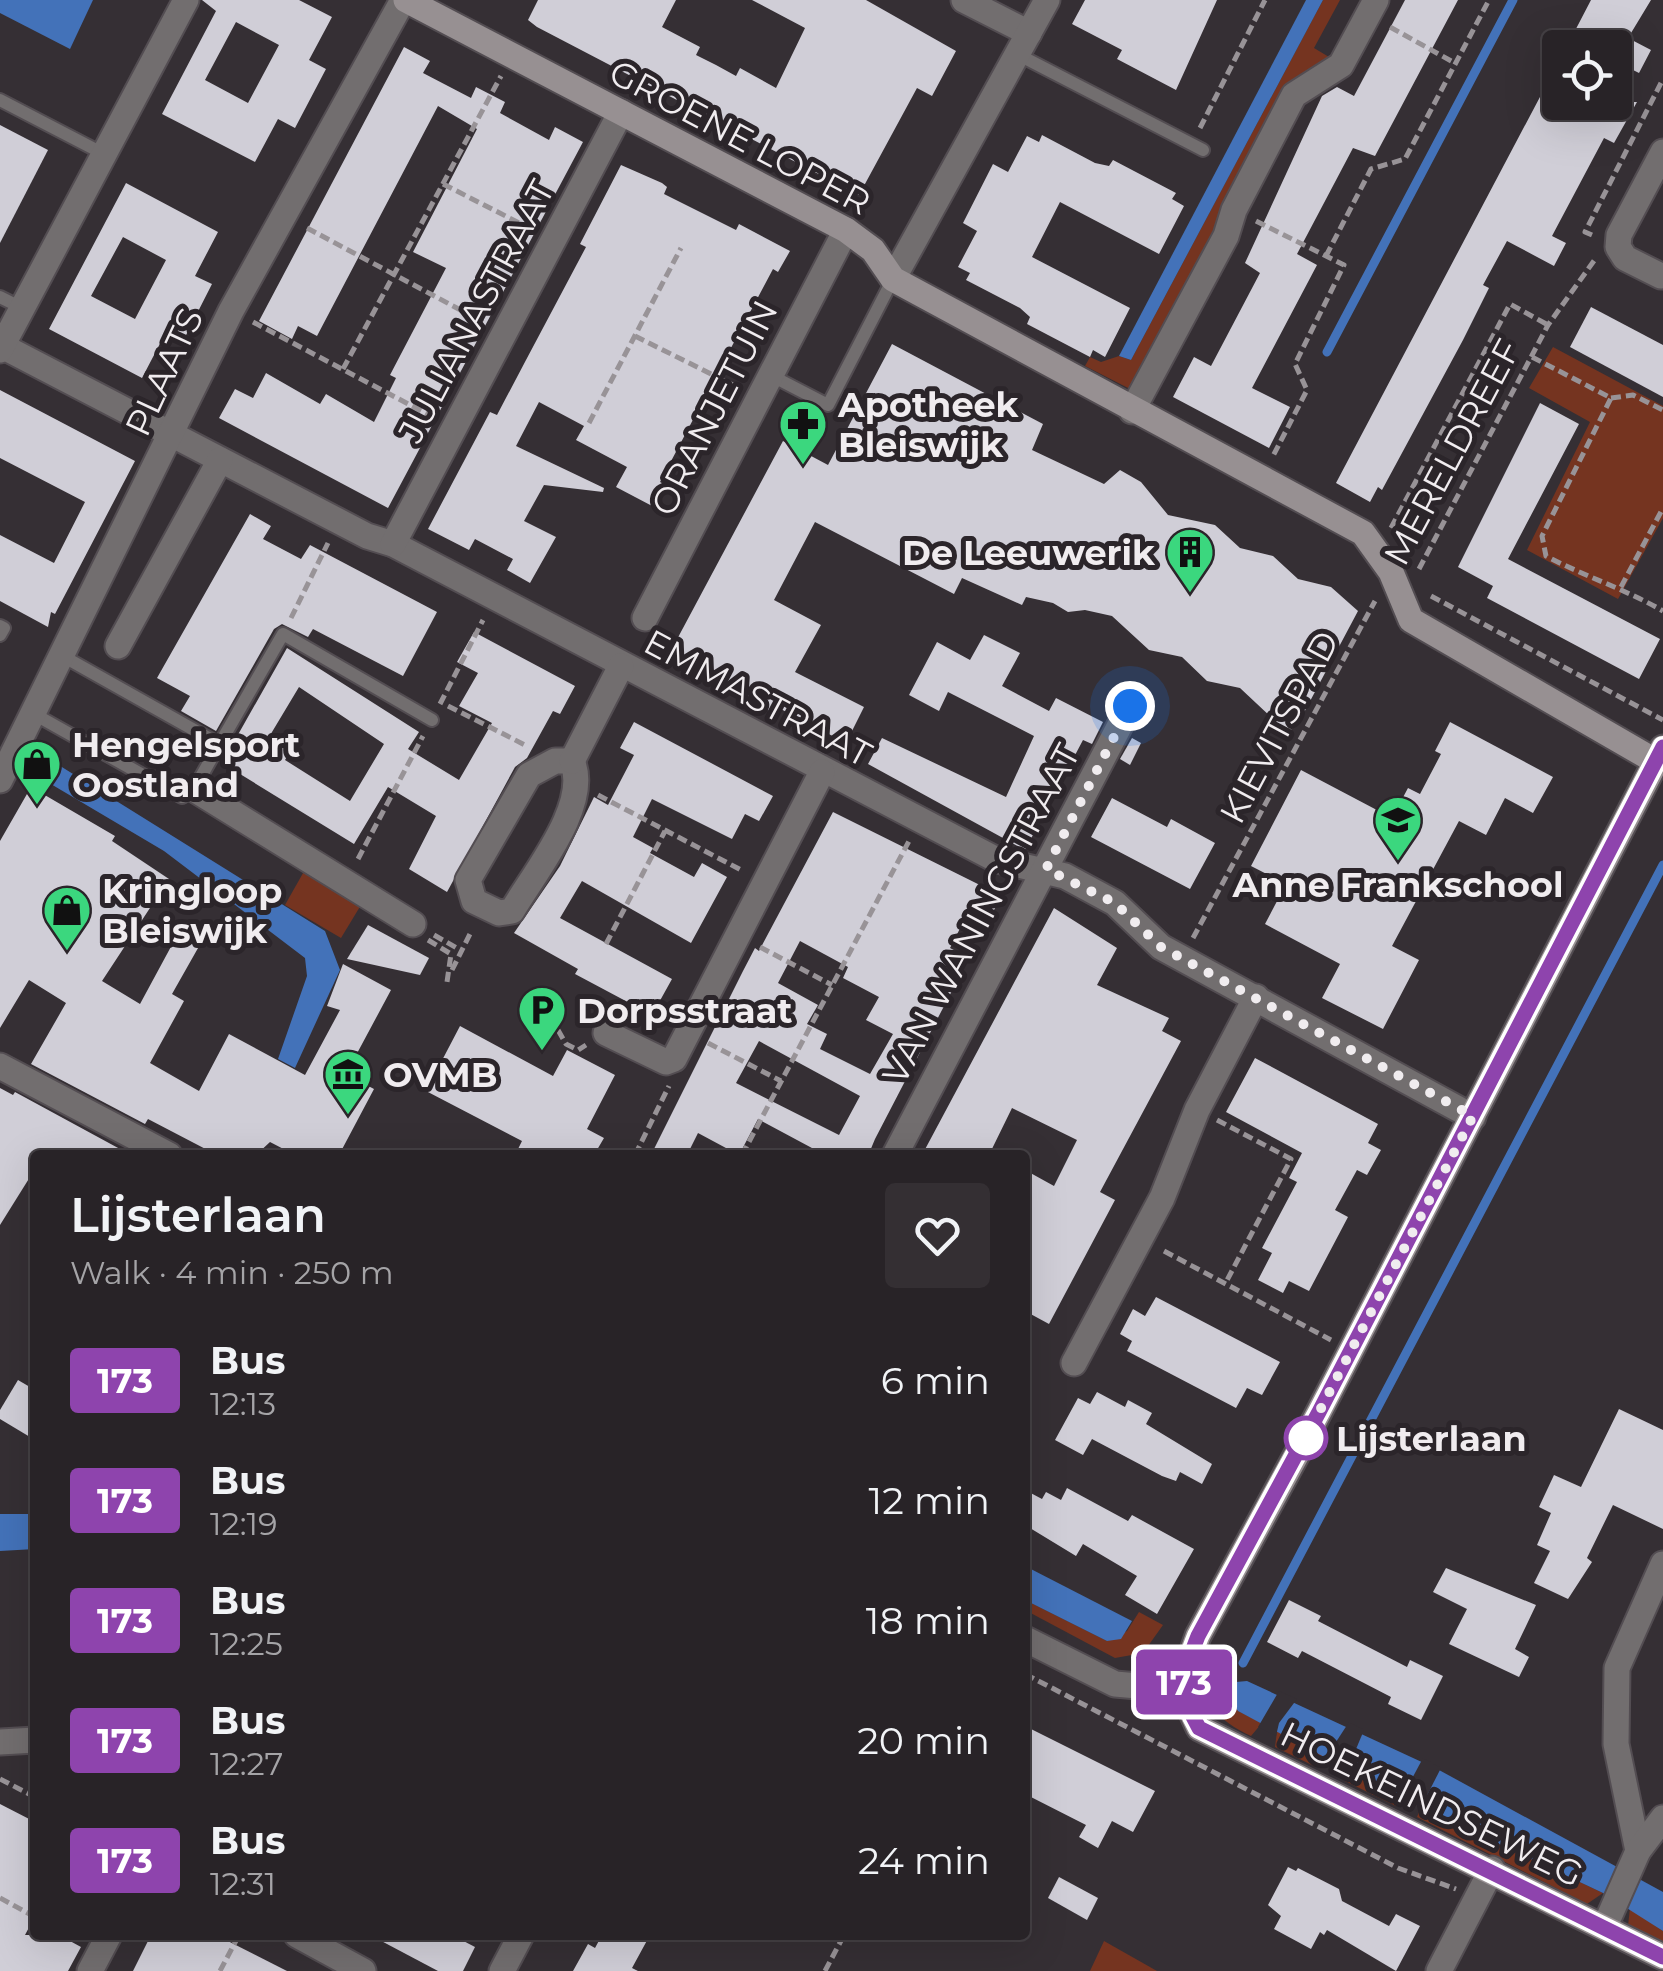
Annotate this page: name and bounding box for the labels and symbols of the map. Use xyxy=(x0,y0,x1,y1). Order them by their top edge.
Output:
street label: GROENE LOPER xyxy=(602,50,878,224)
street label: JULIANASTRAAT xyxy=(388,172,563,450)
street label: ORANJETUIN xyxy=(641,293,787,523)
street label: PLAATS xyxy=(116,301,212,443)
street label: MERELDREEF xyxy=(1374,332,1530,572)
place label: Apotheek Bleiswijk xyxy=(837,383,1020,466)
pharmacy icon: Apotheek Bleiswijk xyxy=(777,398,829,466)
building icon: De Leeuwerik xyxy=(1164,526,1216,594)
place label: De Leeuwerik xyxy=(902,531,1156,574)
street label: EMMASTRAAT xyxy=(637,620,879,776)
street label: KIEVITSPAD xyxy=(1210,623,1348,831)
your location xyxy=(1105,681,1155,731)
place label: Hengelsport Oostland xyxy=(72,723,300,806)
street label: VAN WANINGSTRAAT xyxy=(873,737,1089,1091)
shop icon: Hengelsport Oostland xyxy=(11,738,63,806)
school or university icon: Anne Frankschool xyxy=(1372,794,1424,862)
place label: Anne Frankschool xyxy=(1232,863,1563,906)
place label: Kringloop Bleiswijk xyxy=(102,869,282,952)
shop icon: Kringloop Bleiswijk xyxy=(41,884,93,952)
parking icon: Dorpsstraat xyxy=(516,984,568,1052)
place label: Dorpsstraat xyxy=(577,989,792,1032)
museum icon: OVMB xyxy=(322,1048,374,1116)
place label: OVMB xyxy=(383,1053,498,1096)
marker: Lijsterlaan xyxy=(1285,1417,1327,1459)
place label: Lijsterlaan xyxy=(1336,1417,1527,1460)
line badge: 173 xyxy=(1126,1650,1242,1714)
street label: HOEKEINDSEWEG xyxy=(1274,1712,1590,1896)

